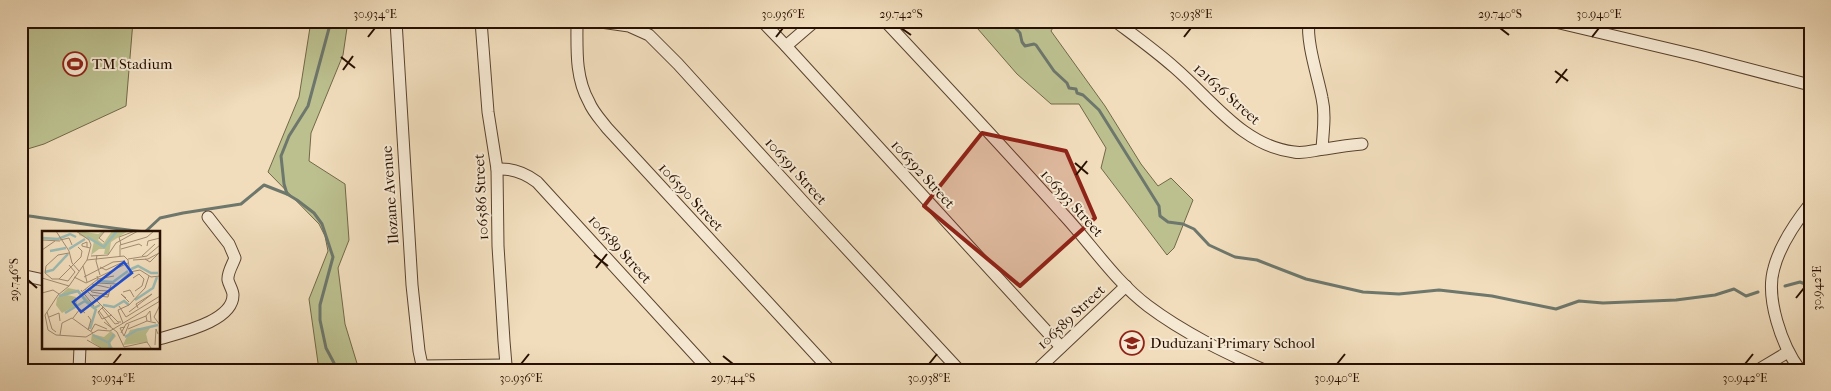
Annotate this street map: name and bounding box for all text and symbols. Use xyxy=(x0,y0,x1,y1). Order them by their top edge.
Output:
text: 30.934°E xyxy=(353,7,397,21)
text: 30.936°E xyxy=(761,7,805,21)
text: 29.742°S xyxy=(879,7,923,21)
text: 30.938°E xyxy=(1170,7,1212,21)
text: 29.740°S xyxy=(1478,7,1522,21)
text: 30.940°E xyxy=(1576,7,1622,21)
sports icon: TM Stadium xyxy=(62,51,88,77)
place label: TM Stadium xyxy=(92,55,173,73)
street label: 121636 Street xyxy=(1190,59,1265,129)
street label: 106591 Street xyxy=(761,134,831,209)
street label: 106592 Street xyxy=(887,136,959,213)
street label: Ilozane Avenue xyxy=(378,145,402,245)
street label: 106586 Street xyxy=(470,153,492,241)
street label: 106590 Street xyxy=(655,159,728,235)
street label: 106593 Street xyxy=(1037,165,1108,241)
street label: 106589 Street xyxy=(584,211,656,288)
inset map xyxy=(42,231,160,348)
text: 29.746°S xyxy=(7,258,21,302)
text: 30.942°E xyxy=(1810,266,1824,310)
street label: 106589 Street xyxy=(1033,281,1109,353)
school or university icon: Duduzani Primary School xyxy=(1119,330,1145,356)
place label: Duduzani Primary School xyxy=(1150,334,1315,352)
text: 30.934°E xyxy=(91,371,135,385)
text: 30.936°E xyxy=(499,371,543,385)
text: 29.744°S xyxy=(711,371,755,385)
text: 30.938°E xyxy=(908,371,950,385)
text: 30.940°E xyxy=(1314,371,1360,385)
text: 30.942°E xyxy=(1723,371,1767,385)

